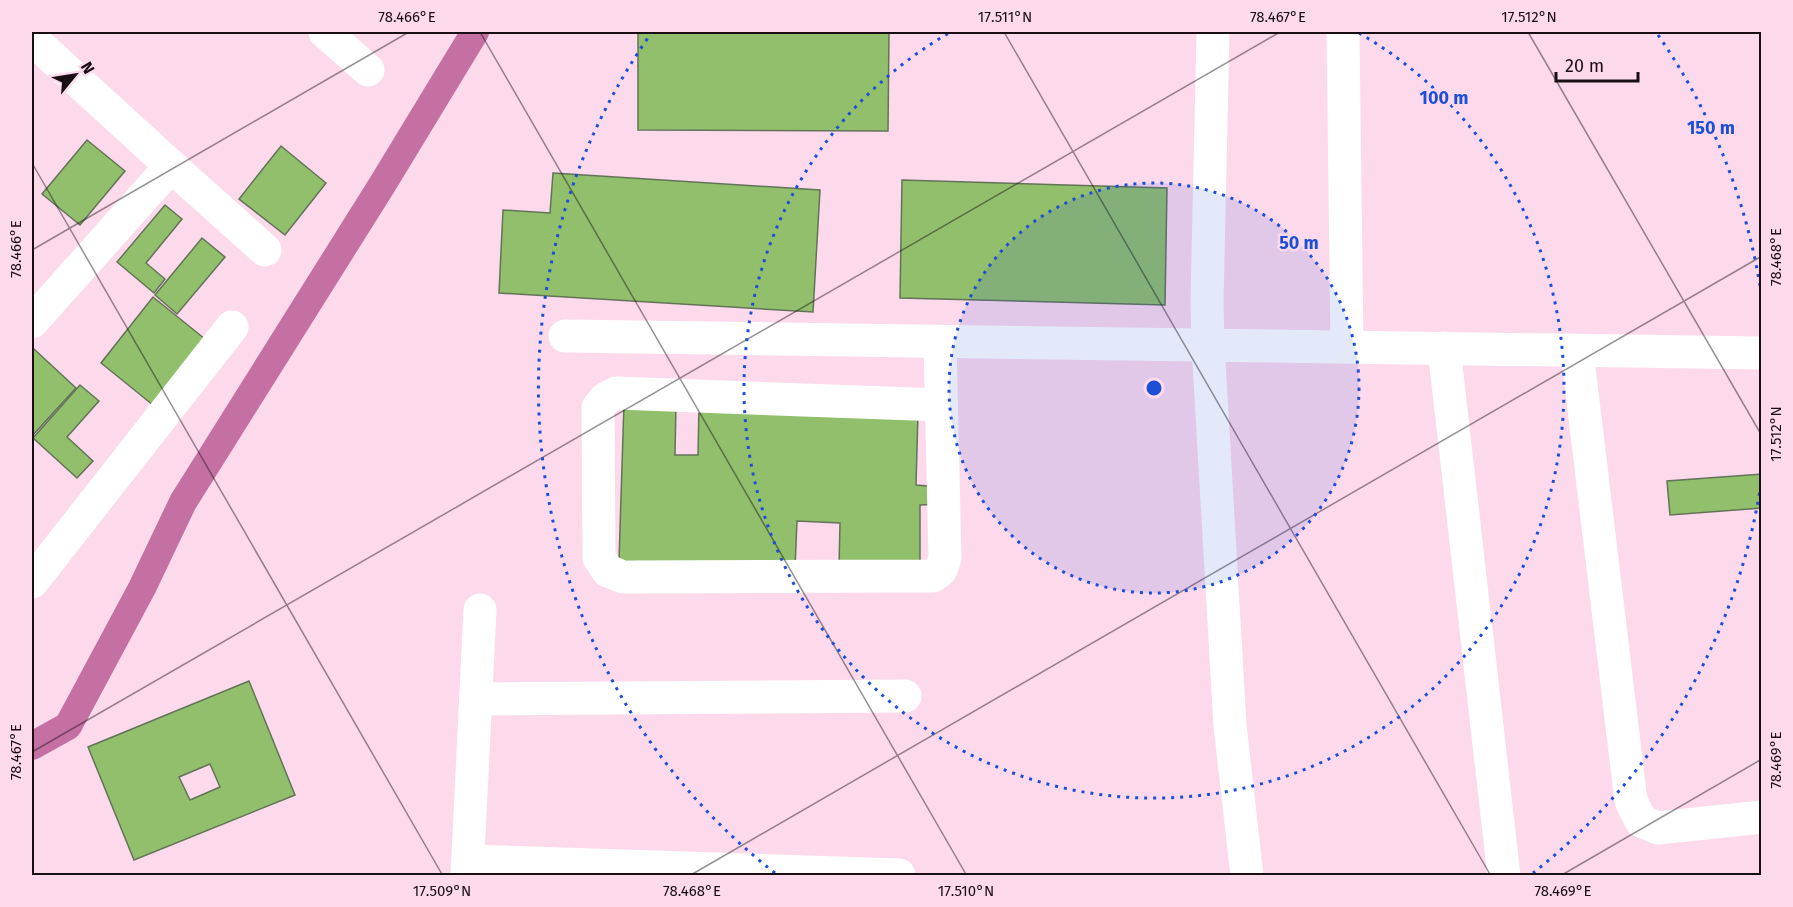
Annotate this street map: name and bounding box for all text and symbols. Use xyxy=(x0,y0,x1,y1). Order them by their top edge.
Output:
text: 78.466°E xyxy=(378,8,436,26)
text: 17.511°N xyxy=(978,8,1032,26)
text: 78.467°E xyxy=(1250,8,1306,26)
text: 17.512°N xyxy=(1501,8,1557,26)
north arrow xyxy=(45,45,105,105)
scale bar xyxy=(1556,45,1638,83)
text: 20 m xyxy=(1565,55,1604,77)
text: N xyxy=(77,58,98,77)
text: 100 m xyxy=(1420,87,1468,109)
text: 150 m xyxy=(1687,117,1735,139)
text: 78.466°E xyxy=(7,220,25,278)
text: 78.468°E xyxy=(1767,228,1785,286)
text: 50 m xyxy=(1279,232,1319,254)
centre of rings xyxy=(1144,378,1164,398)
text: 17.512°N xyxy=(1767,406,1785,462)
text: 78.467°E xyxy=(7,724,25,780)
text: 78.469°E xyxy=(1767,731,1785,789)
text: 17.509°N xyxy=(413,882,471,900)
text: 78.468°E xyxy=(663,882,721,900)
text: 17.510°N xyxy=(938,882,994,900)
text: 78.469°E xyxy=(1534,882,1592,900)

